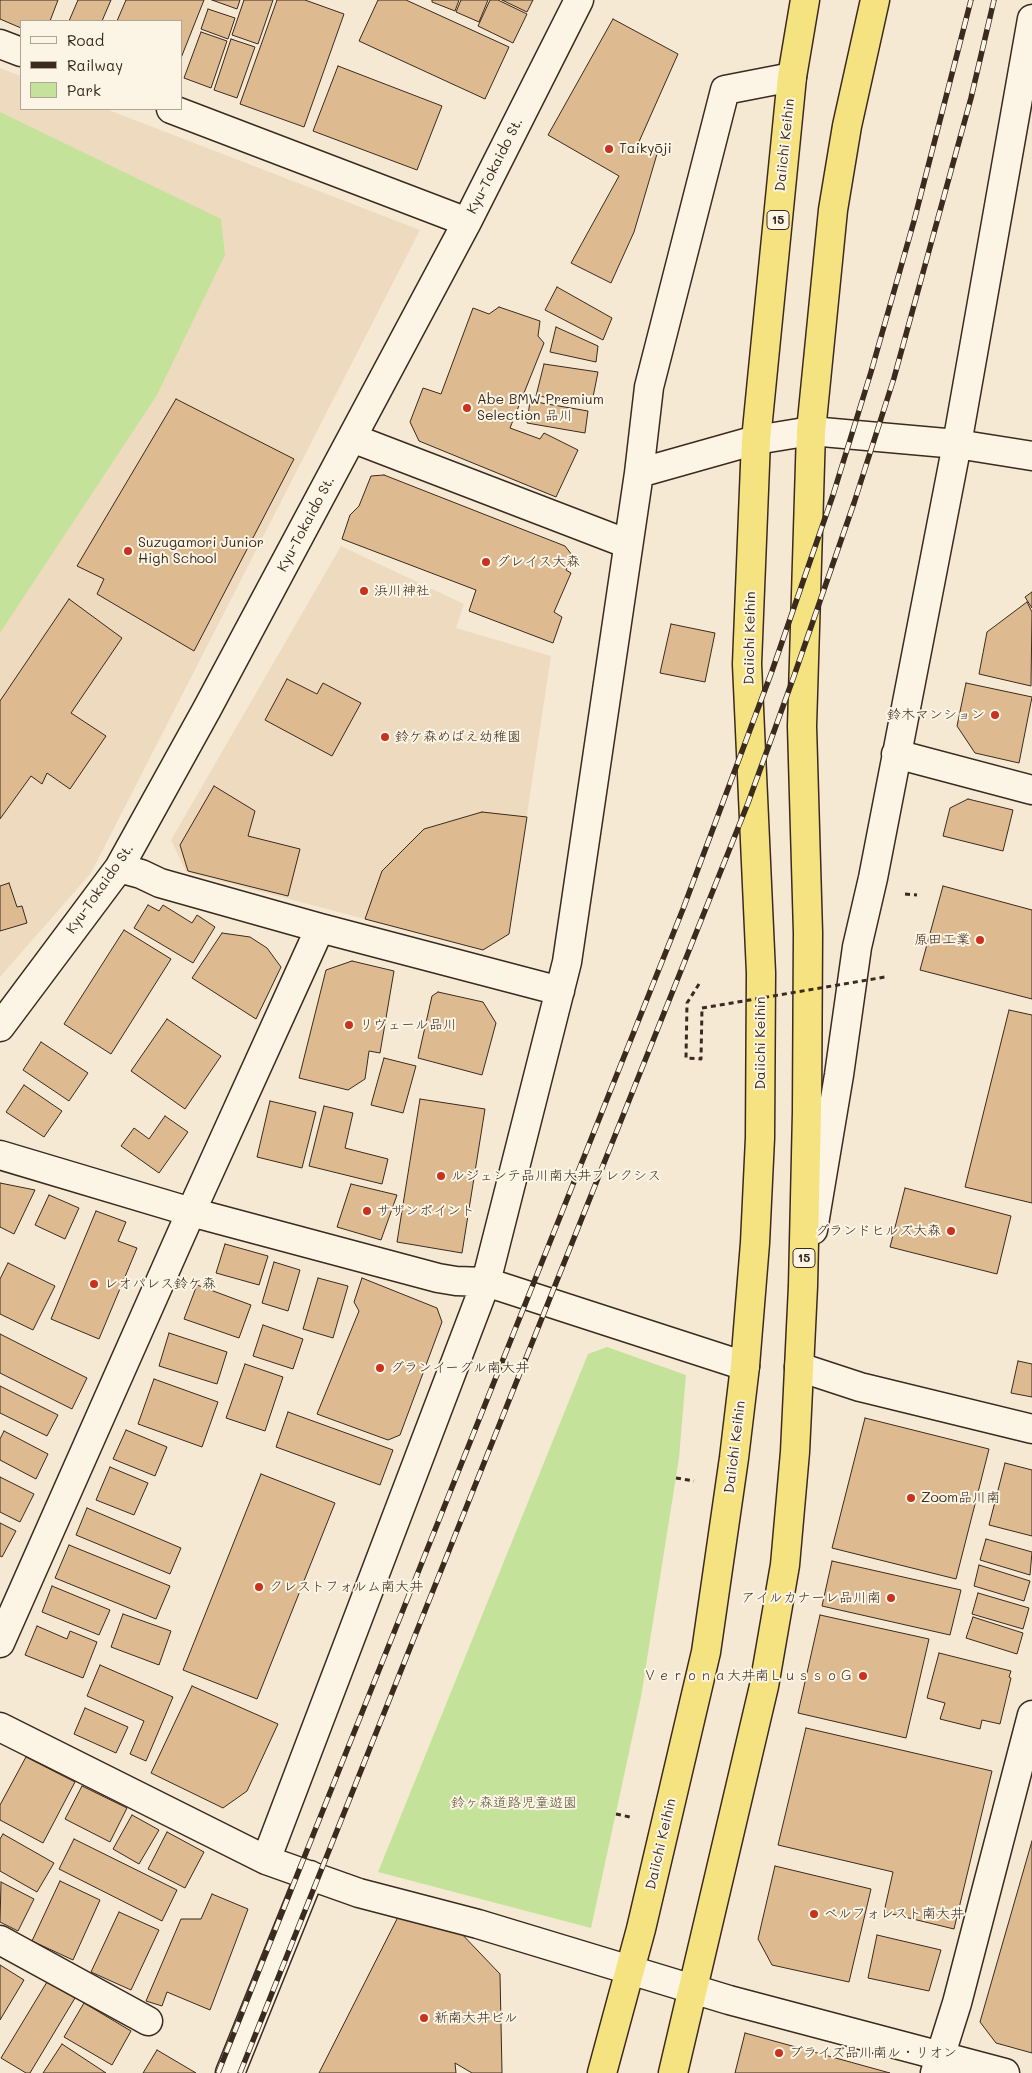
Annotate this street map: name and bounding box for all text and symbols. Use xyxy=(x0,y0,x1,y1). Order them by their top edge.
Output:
legend xyxy=(20,20,182,110)
text: Road xyxy=(67,30,104,50)
text: Railway xyxy=(67,55,123,75)
text: Park xyxy=(67,80,101,100)
street label: Daiichi Keihin xyxy=(772,98,798,192)
street label: Kyu-Tokaido St. xyxy=(464,115,526,217)
place label: Taikyōji xyxy=(619,141,672,157)
marker: Taikyōji xyxy=(603,143,615,155)
road number: 15 xyxy=(767,210,789,230)
place label: Abe BMW Premium Selection 品川 xyxy=(477,392,604,424)
marker: Abe BMW Premium Selection 品川 xyxy=(461,402,473,414)
street label: Kyu-Tokaido St. xyxy=(274,473,338,575)
place label: Suzugamori Junior High School xyxy=(138,535,264,568)
marker: Suzugamori Junior High School xyxy=(122,545,134,557)
place label: グレイス大森 xyxy=(496,554,580,570)
marker: グレイス大森 xyxy=(480,556,492,568)
place label: 浜川神社 xyxy=(374,583,430,599)
marker: 浜川神社 xyxy=(358,585,370,597)
street label: Daiichi Keihin xyxy=(741,591,759,685)
place label: 鈴木マンション xyxy=(887,707,985,723)
marker: 鈴木マンション xyxy=(989,709,1001,721)
place label: 鈴ケ森めばえ幼稚園 xyxy=(395,729,521,745)
marker: 鈴ケ森めばえ幼稚園 xyxy=(379,731,391,743)
street label: Kyu-Tokaido St. xyxy=(63,841,137,937)
place label: 原田工業 xyxy=(914,932,970,948)
marker: 原田工業 xyxy=(974,934,986,946)
street label: Daiichi Keihin xyxy=(753,996,769,1090)
place label: リヴェール品川 xyxy=(359,1017,457,1033)
marker: リヴェール品川 xyxy=(343,1019,355,1031)
place label: ルジェンテ品川南大井フレクシス xyxy=(451,1168,661,1184)
marker: ルジェンテ品川南大井フレクシス xyxy=(435,1170,447,1182)
place label: サザンポイント xyxy=(377,1203,475,1219)
marker: サザンポイント xyxy=(361,1205,373,1217)
place label: グランドヒルズ大森 xyxy=(815,1223,941,1239)
marker: グランドヒルズ大森 xyxy=(945,1225,957,1237)
road number: 15 xyxy=(793,1248,815,1268)
place label: レオパレス鈴ケ森 xyxy=(104,1276,216,1292)
marker: レオパレス鈴ケ森 xyxy=(88,1278,100,1290)
place label: グランイーグル南大井 xyxy=(390,1360,529,1376)
marker: グランイーグル南大井 xyxy=(374,1362,386,1374)
street label: Daiichi Keihin xyxy=(721,1400,749,1494)
place label: Zoom品川南 xyxy=(921,1490,1000,1506)
marker: Zoom品川南 xyxy=(905,1492,917,1504)
place label: クレストフォルム南大井 xyxy=(269,1579,423,1595)
marker: クレストフォルム南大井 xyxy=(253,1581,265,1593)
place label: アイルカナーレ品川南 xyxy=(741,1590,881,1606)
marker: アイルカナーレ品川南 xyxy=(885,1592,897,1604)
place label: Ｖｅｒｏｎａ大井南ＬｕｓｓｏＧ xyxy=(643,1668,853,1684)
marker: Ｖｅｒｏｎａ大井南ＬｕｓｓｏＧ xyxy=(857,1670,869,1682)
park label: 鈴ヶ森道路児童遊園 xyxy=(451,1795,577,1811)
street label: Daiichi Keihin xyxy=(642,1797,680,1891)
place label: ベルフォレスト南大井 xyxy=(824,1906,964,1922)
marker: ベルフォレスト南大井 xyxy=(808,1908,820,1920)
place label: 新南大井ビル xyxy=(434,2010,518,2026)
marker: 新南大井ビル xyxy=(418,2012,430,2024)
place label: ブライズ品川南ル・リオン xyxy=(789,2045,957,2061)
marker: ブライズ品川南ル・リオン xyxy=(773,2047,785,2059)

